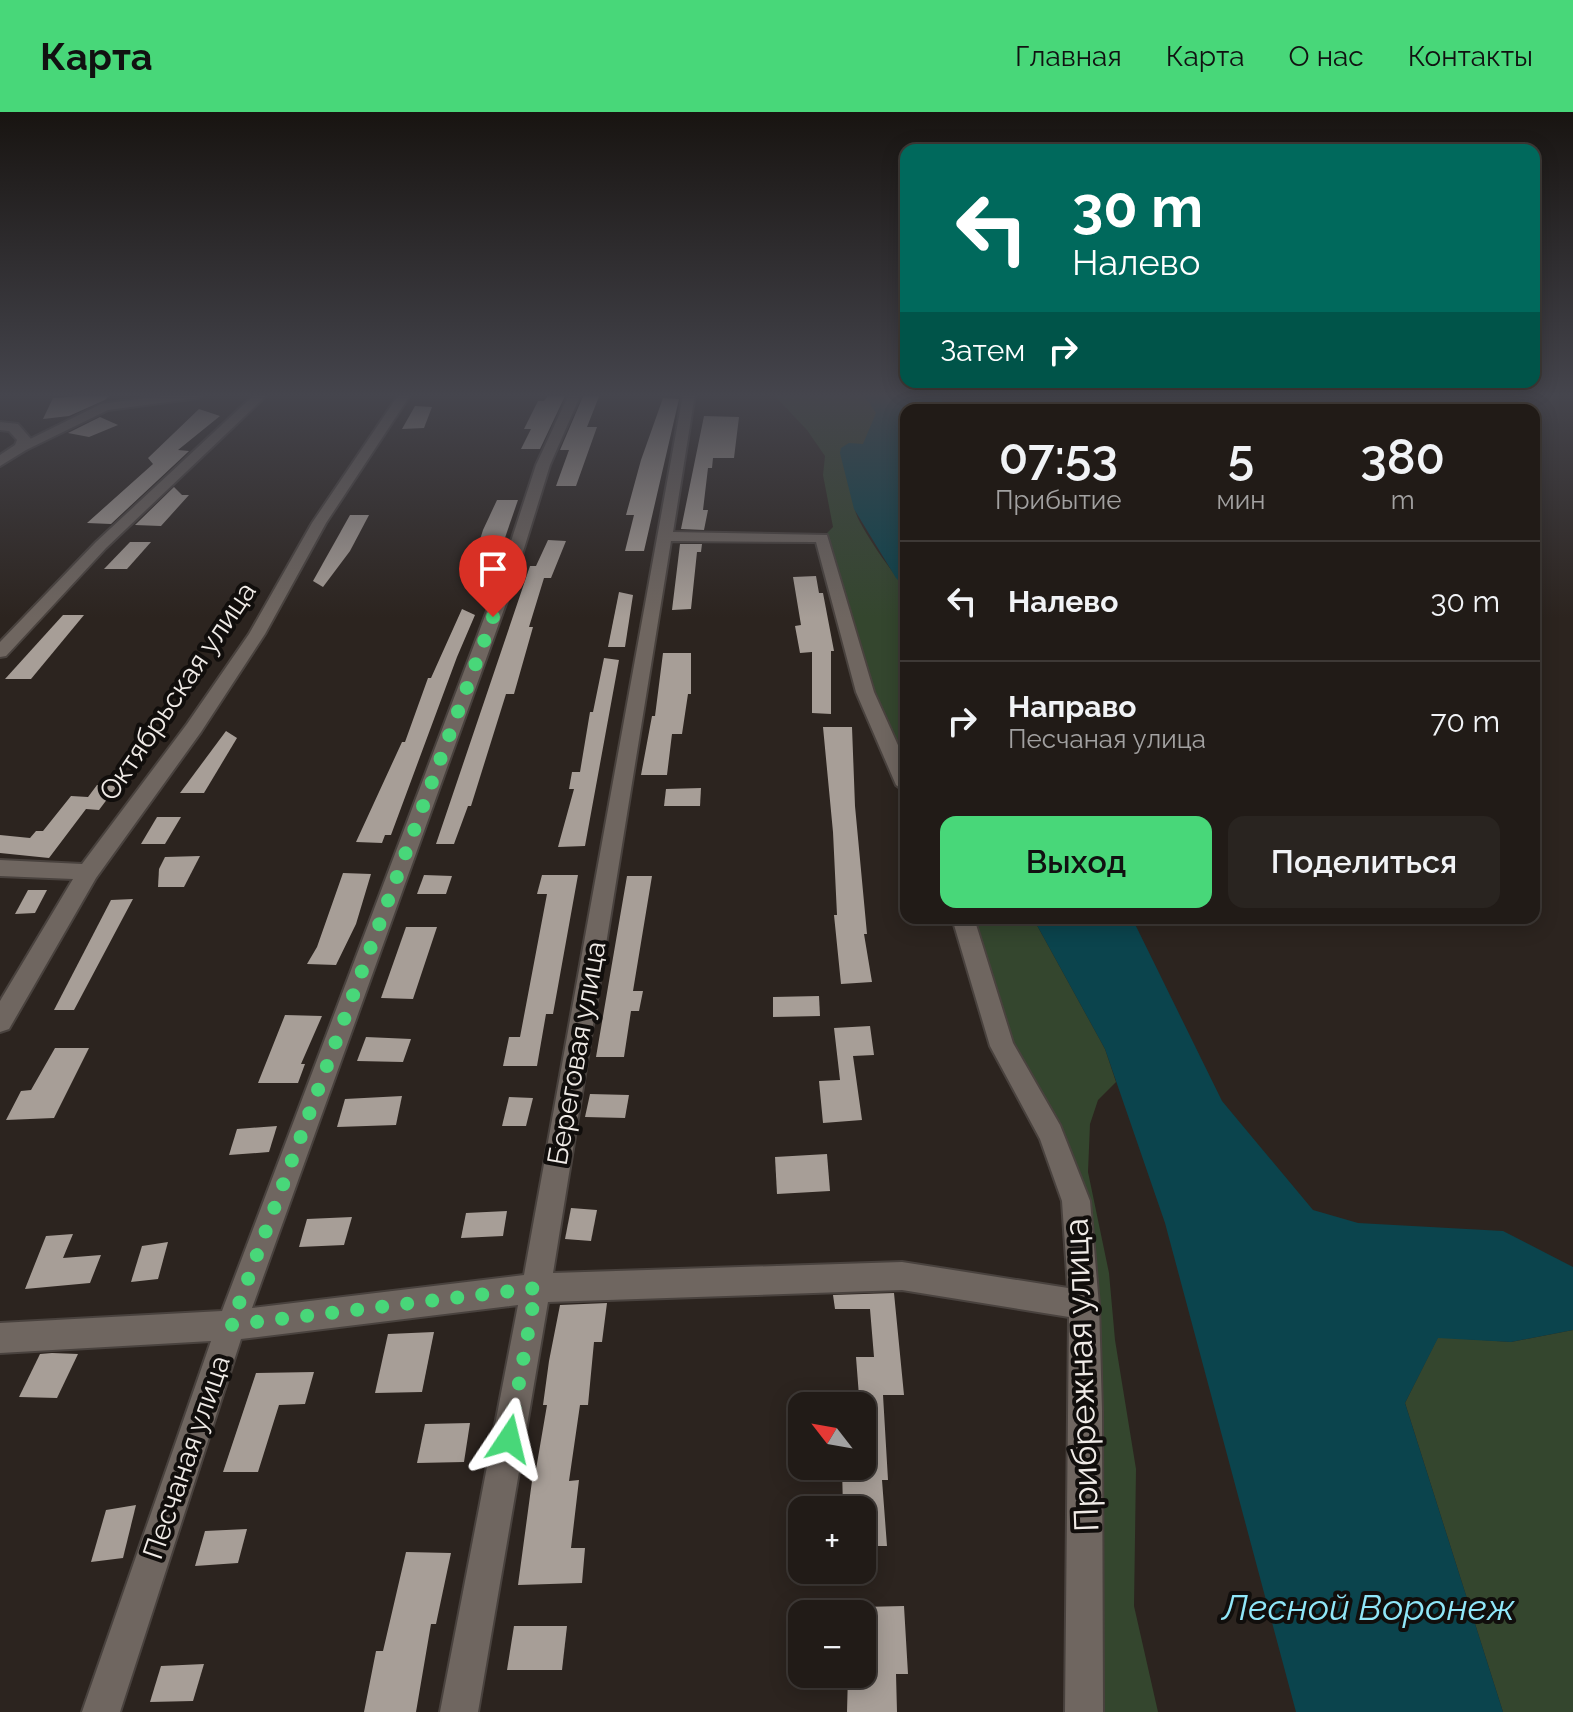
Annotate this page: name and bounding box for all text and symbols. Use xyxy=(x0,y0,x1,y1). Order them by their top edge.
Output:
text: Карта xyxy=(40,34,153,79)
text: Главная xyxy=(1015,40,1122,73)
text: Карта xyxy=(1166,40,1245,73)
text: О нас xyxy=(1289,40,1364,73)
text: Контакты xyxy=(1408,40,1533,73)
text: 30 m xyxy=(1072,174,1203,240)
icon: left xyxy=(940,176,1044,280)
text: Налево xyxy=(1072,241,1200,283)
icon: right xyxy=(1041,328,1085,372)
text: Затем xyxy=(940,333,1025,368)
text: 07:53 xyxy=(999,429,1118,485)
text: 5 xyxy=(1228,429,1254,485)
text: 380 xyxy=(1360,429,1445,485)
text: Прибытие xyxy=(995,485,1122,515)
text: мин xyxy=(1217,485,1265,515)
text: m xyxy=(1391,485,1415,515)
pin xyxy=(459,535,527,617)
icon: arrive xyxy=(471,547,515,591)
street label: Октябрьская улица xyxy=(92,576,263,807)
icon: left xyxy=(940,579,984,623)
text: Налево xyxy=(1008,584,1118,619)
text: 30 m xyxy=(1430,584,1500,619)
text: Направо xyxy=(1008,689,1137,724)
icon: right xyxy=(940,699,984,743)
text: 70 m xyxy=(1430,704,1500,739)
text: Песчаная улица xyxy=(1008,724,1206,754)
button: Выход xyxy=(940,816,1212,908)
button: Поделиться xyxy=(1228,816,1500,908)
street label: Береговая улица xyxy=(541,939,612,1168)
street label: Прибрежная улица xyxy=(1056,1218,1106,1532)
street label: Песчаная улица xyxy=(136,1351,237,1563)
north arrow xyxy=(788,1392,876,1480)
map controls xyxy=(788,1392,876,1688)
position arrow xyxy=(467,1397,551,1481)
button: + xyxy=(788,1496,876,1584)
water label: Лесной Воронеж xyxy=(1220,1586,1515,1628)
button: − xyxy=(788,1600,876,1688)

